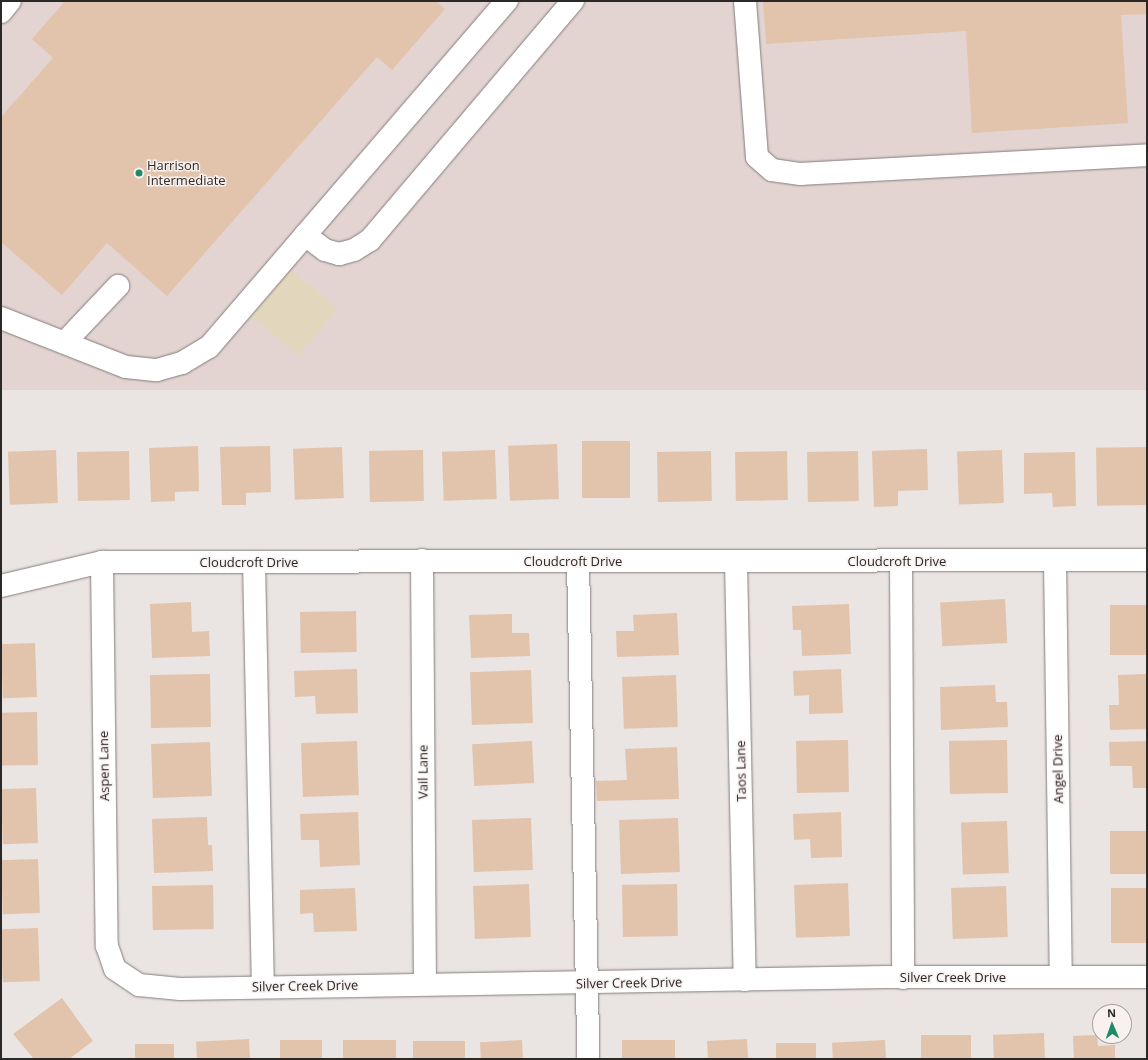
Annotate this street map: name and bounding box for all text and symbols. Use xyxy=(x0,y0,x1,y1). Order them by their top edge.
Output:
place label: Harrison Intermediate xyxy=(147,158,226,189)
marker: Harrison Intermediate xyxy=(134,168,144,178)
street label: Cloudcroft Drive xyxy=(524,553,622,569)
street label: Cloudcroft Drive xyxy=(848,553,946,569)
street label: Cloudcroft Drive xyxy=(200,554,298,570)
street label: Aspen Lane xyxy=(96,731,112,801)
street label: Angel Drive xyxy=(1050,734,1066,804)
street label: Taos Lane xyxy=(733,740,749,802)
street label: Vail Lane xyxy=(415,745,431,799)
street label: Silver Creek Drive xyxy=(900,969,1006,985)
street label: Silver Creek Drive xyxy=(576,974,682,992)
street label: Silver Creek Drive xyxy=(252,977,358,995)
north arrow xyxy=(1092,1004,1132,1044)
text: N xyxy=(1107,1005,1116,1020)

